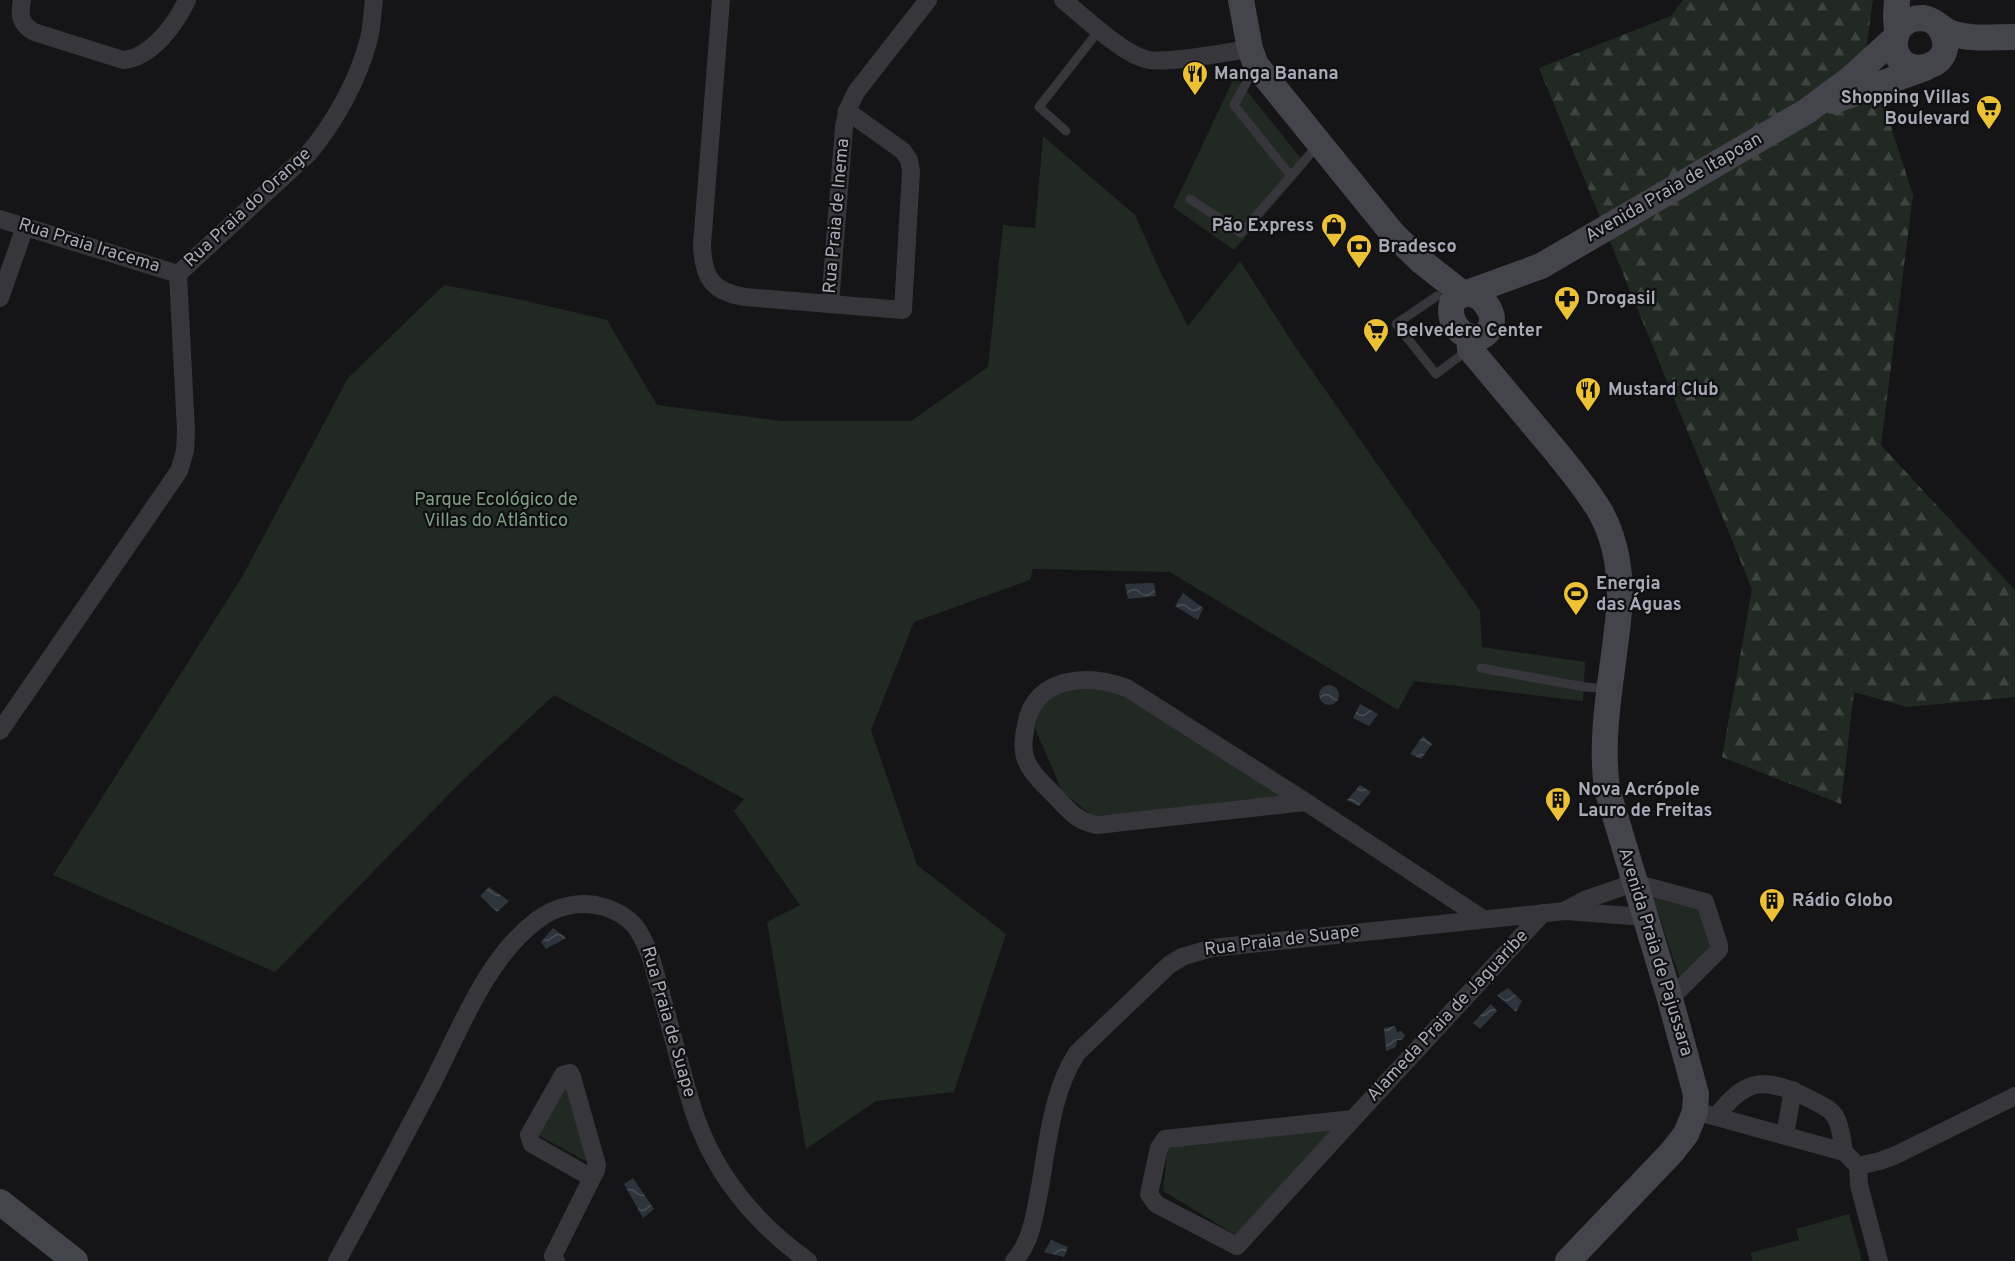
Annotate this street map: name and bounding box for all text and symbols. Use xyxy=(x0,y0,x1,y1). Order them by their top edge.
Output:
restaurant icon: Manga Banana xyxy=(1180,59,1210,97)
place label: Manga Banana xyxy=(1214,63,1339,86)
place label: Shopping Villas Boulevard xyxy=(1841,87,1970,131)
supermarket icon: Shopping Villas Boulevard xyxy=(1974,93,2004,131)
street label: Avenida Praia de Itapoan xyxy=(1581,128,1767,248)
street label: Rua Praia de Inema xyxy=(819,138,855,294)
street label: Rua Praia do Orange xyxy=(180,143,316,273)
shop icon: Pão Express xyxy=(1319,211,1349,249)
street label: Rua Praia Iracema xyxy=(16,214,162,278)
place label: Pão Express xyxy=(1212,215,1314,238)
bank icon: Bradesco xyxy=(1344,232,1374,270)
place label: Bradesco xyxy=(1378,236,1457,259)
pharmacy icon: Drogasil xyxy=(1552,284,1582,322)
place label: Drogasil xyxy=(1586,288,1656,311)
supermarket icon: Belvedere Center xyxy=(1361,316,1391,354)
place label: Belvedere Center xyxy=(1396,320,1543,343)
restaurant icon: Mustard Club xyxy=(1573,375,1603,413)
place label: Mustard Club xyxy=(1608,379,1719,402)
park label: Parque Ecológico de Villas do Atlântico xyxy=(414,489,578,533)
place label: Energia das Águas xyxy=(1596,573,1682,617)
sports icon: Energia das Águas xyxy=(1561,579,1591,617)
place label: Nova Acrópole Lauro de Freitas xyxy=(1578,779,1713,823)
building icon: Nova Acrópole Lauro de Freitas xyxy=(1543,785,1573,823)
street label: Avenida Praia de Pajussara xyxy=(1612,845,1698,1059)
building icon: Rádio Globo xyxy=(1757,886,1787,924)
place label: Rádio Globo xyxy=(1792,890,1893,913)
street label: Rua Praia de Suape xyxy=(1203,920,1361,962)
street label: Alameda Praia de Jaguaribe xyxy=(1362,925,1534,1107)
street label: Rua Praia de Suape xyxy=(635,944,701,1100)

